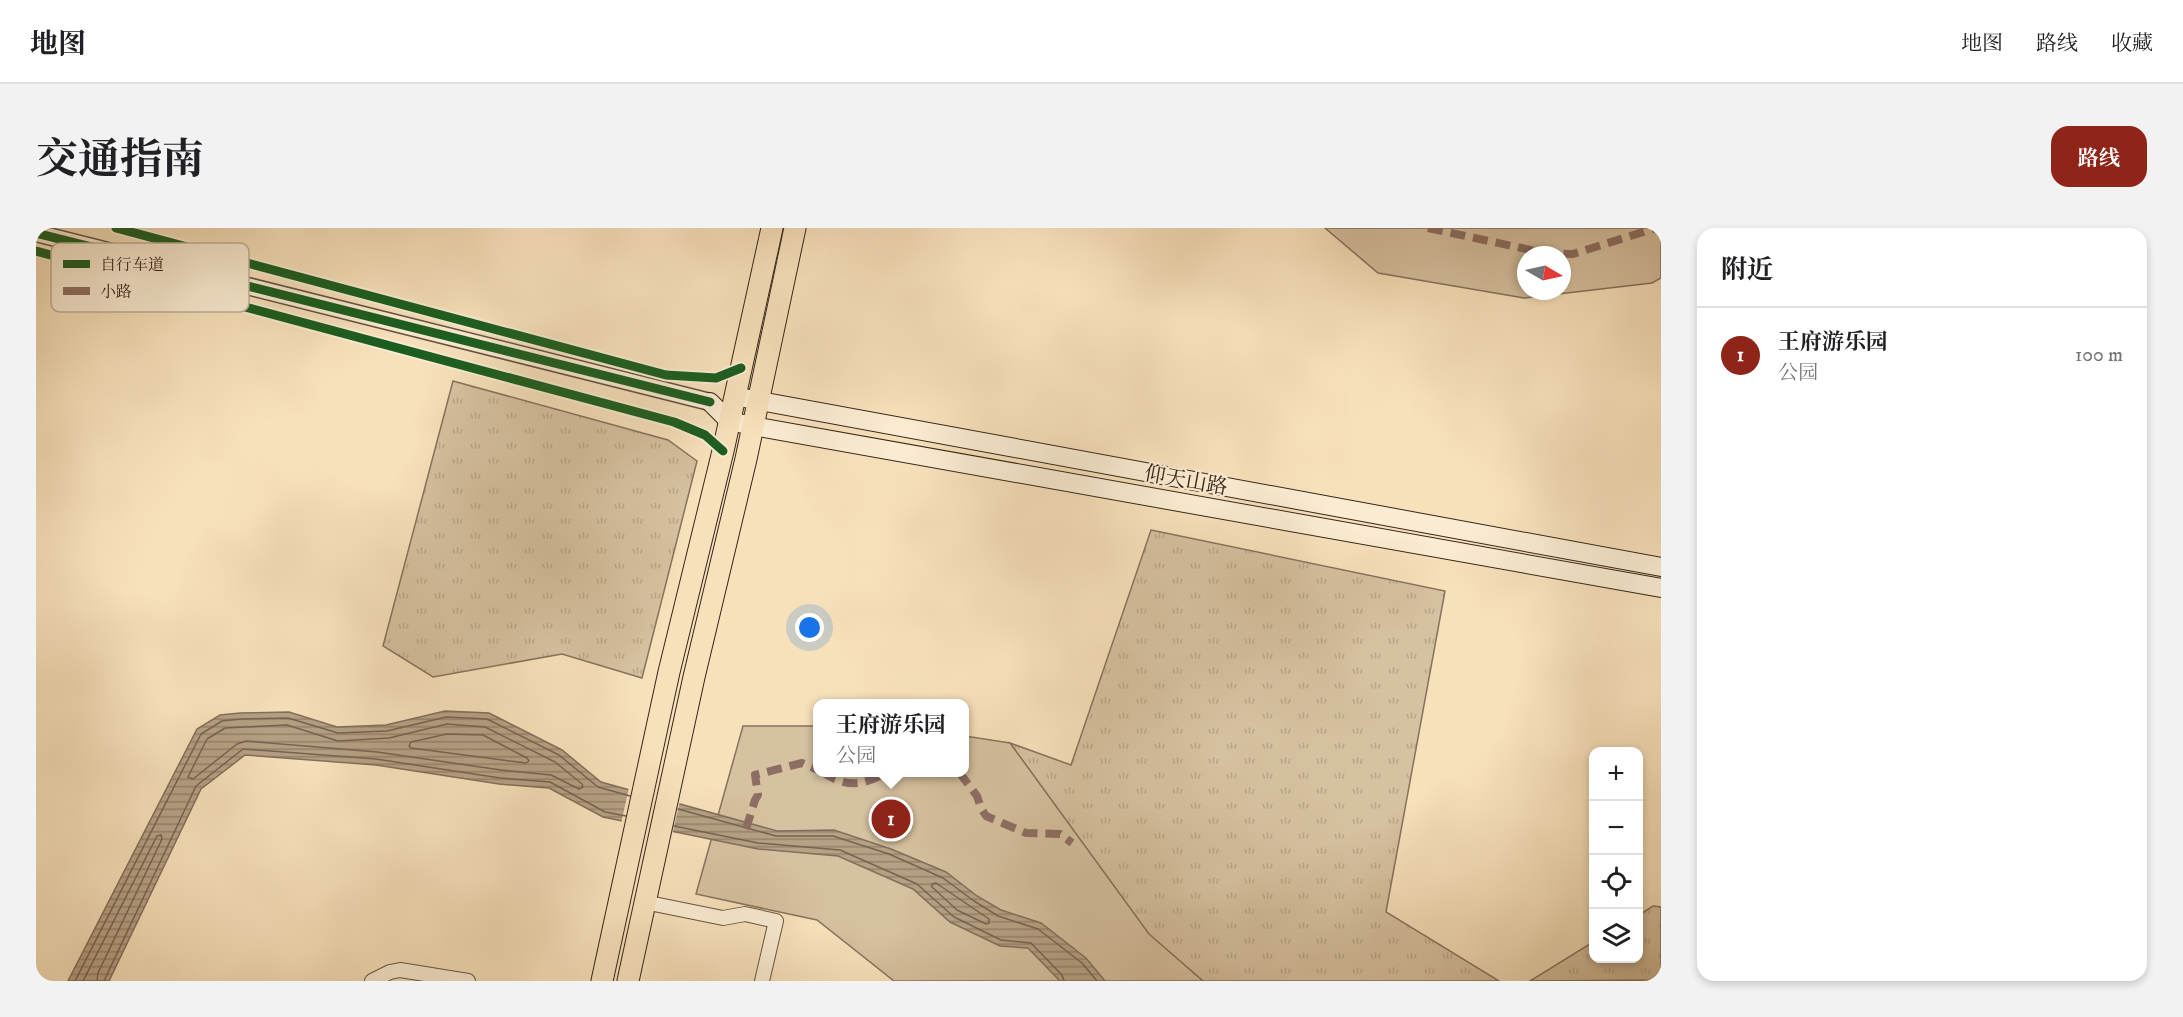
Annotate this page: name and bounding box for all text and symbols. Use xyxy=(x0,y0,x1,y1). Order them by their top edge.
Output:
text: 地图 xyxy=(30,27,86,62)
text: 地图 xyxy=(1961,31,2003,57)
text: 路线 xyxy=(2036,31,2078,57)
text: 收藏 xyxy=(2111,31,2153,57)
button: 路线 xyxy=(2051,126,2147,187)
text: 交通指南 xyxy=(36,135,204,187)
legend xyxy=(51,243,249,312)
north arrow xyxy=(1517,246,1571,300)
text: 附近 xyxy=(1721,254,1773,287)
text: 自行车道 xyxy=(100,255,164,275)
text: 小路 xyxy=(100,282,132,302)
text: 王府游乐园 xyxy=(1778,329,1888,356)
text: 1 xyxy=(1737,343,1744,368)
text: 100 m xyxy=(2075,343,2123,368)
text: 公园 xyxy=(1778,361,1818,386)
street label: 仰天山路 xyxy=(1142,461,1229,501)
your location xyxy=(795,613,824,642)
popup xyxy=(813,699,969,777)
text: 王府游乐园 xyxy=(836,712,946,739)
text: 公园 xyxy=(836,744,876,769)
map controls xyxy=(1589,747,1643,963)
button: + xyxy=(1589,747,1643,801)
pin: 1 xyxy=(872,796,910,842)
button: − xyxy=(1589,801,1643,855)
button: locate xyxy=(1589,855,1643,909)
button: layers xyxy=(1589,909,1643,963)

